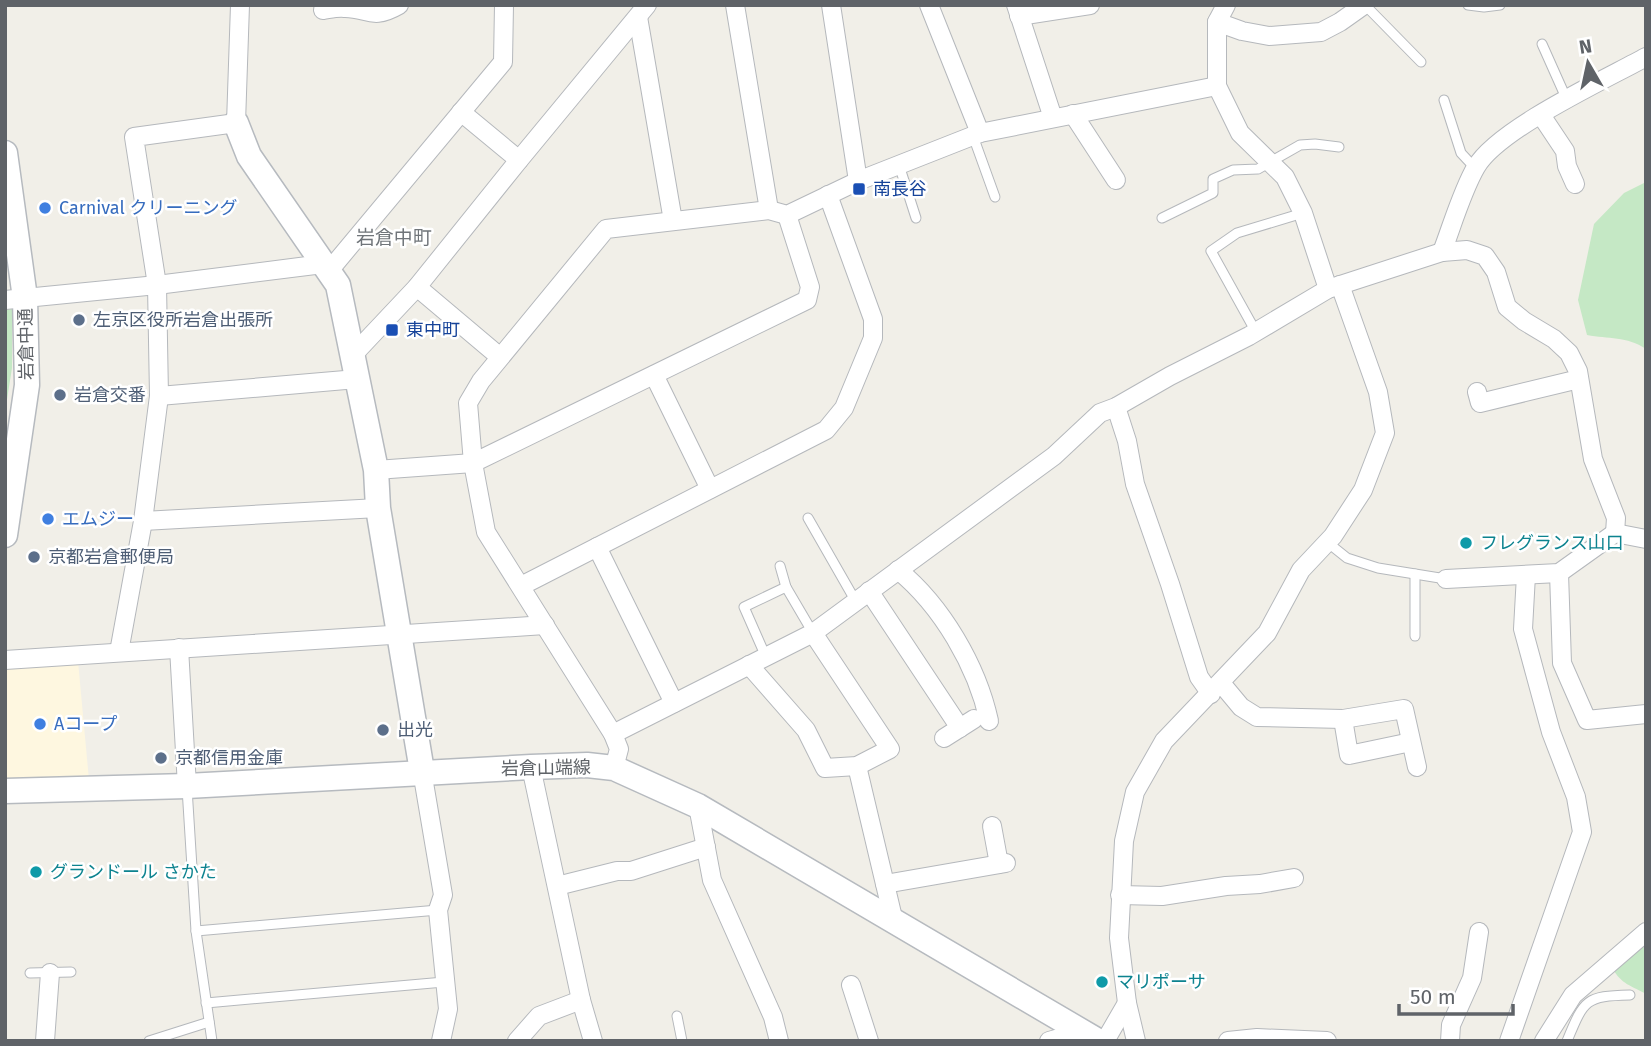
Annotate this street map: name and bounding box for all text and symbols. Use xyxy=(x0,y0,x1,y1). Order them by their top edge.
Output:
north arrow xyxy=(1553,28,1623,98)
text: N xyxy=(1577,34,1593,59)
place label: 南長谷 xyxy=(873,178,927,200)
marker: 南長谷 xyxy=(851,181,867,197)
place label: Carnival クリーニング xyxy=(59,197,238,219)
marker: Carnival クリーニング xyxy=(37,200,53,216)
district label: 岩倉中町 xyxy=(356,226,432,249)
street label: 岩倉中通 xyxy=(14,308,38,380)
place label: 左京区役所岩倉出張所 xyxy=(93,309,273,331)
marker: 左京区役所岩倉出張所 xyxy=(71,312,87,328)
place label: 東中町 xyxy=(406,319,460,341)
marker: 東中町 xyxy=(384,322,400,338)
place label: 岩倉交番 xyxy=(74,384,146,406)
marker: 岩倉交番 xyxy=(52,387,68,403)
place label: エムジー xyxy=(62,508,134,530)
marker: エムジー xyxy=(40,511,56,527)
place label: フレグランス山口 xyxy=(1480,532,1624,554)
marker: フレグランス山口 xyxy=(1458,535,1474,551)
place label: 京都岩倉郵便局 xyxy=(48,546,174,568)
marker: 京都岩倉郵便局 xyxy=(26,549,42,565)
place label: Aコープ xyxy=(54,713,117,735)
marker: Aコープ xyxy=(32,716,48,732)
place label: 出光 xyxy=(397,719,433,741)
marker: 出光 xyxy=(375,722,391,738)
place label: 京都信用金庫 xyxy=(175,747,283,769)
marker: 京都信用金庫 xyxy=(153,750,169,766)
street label: 岩倉山端線 xyxy=(501,756,591,780)
place label: グランドール さかた xyxy=(50,861,217,883)
marker: グランドール さかた xyxy=(28,864,44,880)
place label: マリポーサ xyxy=(1116,971,1206,993)
scale bar xyxy=(1399,972,1513,1016)
marker: マリポーサ xyxy=(1094,974,1110,990)
text: 50 m xyxy=(1410,984,1456,1010)

